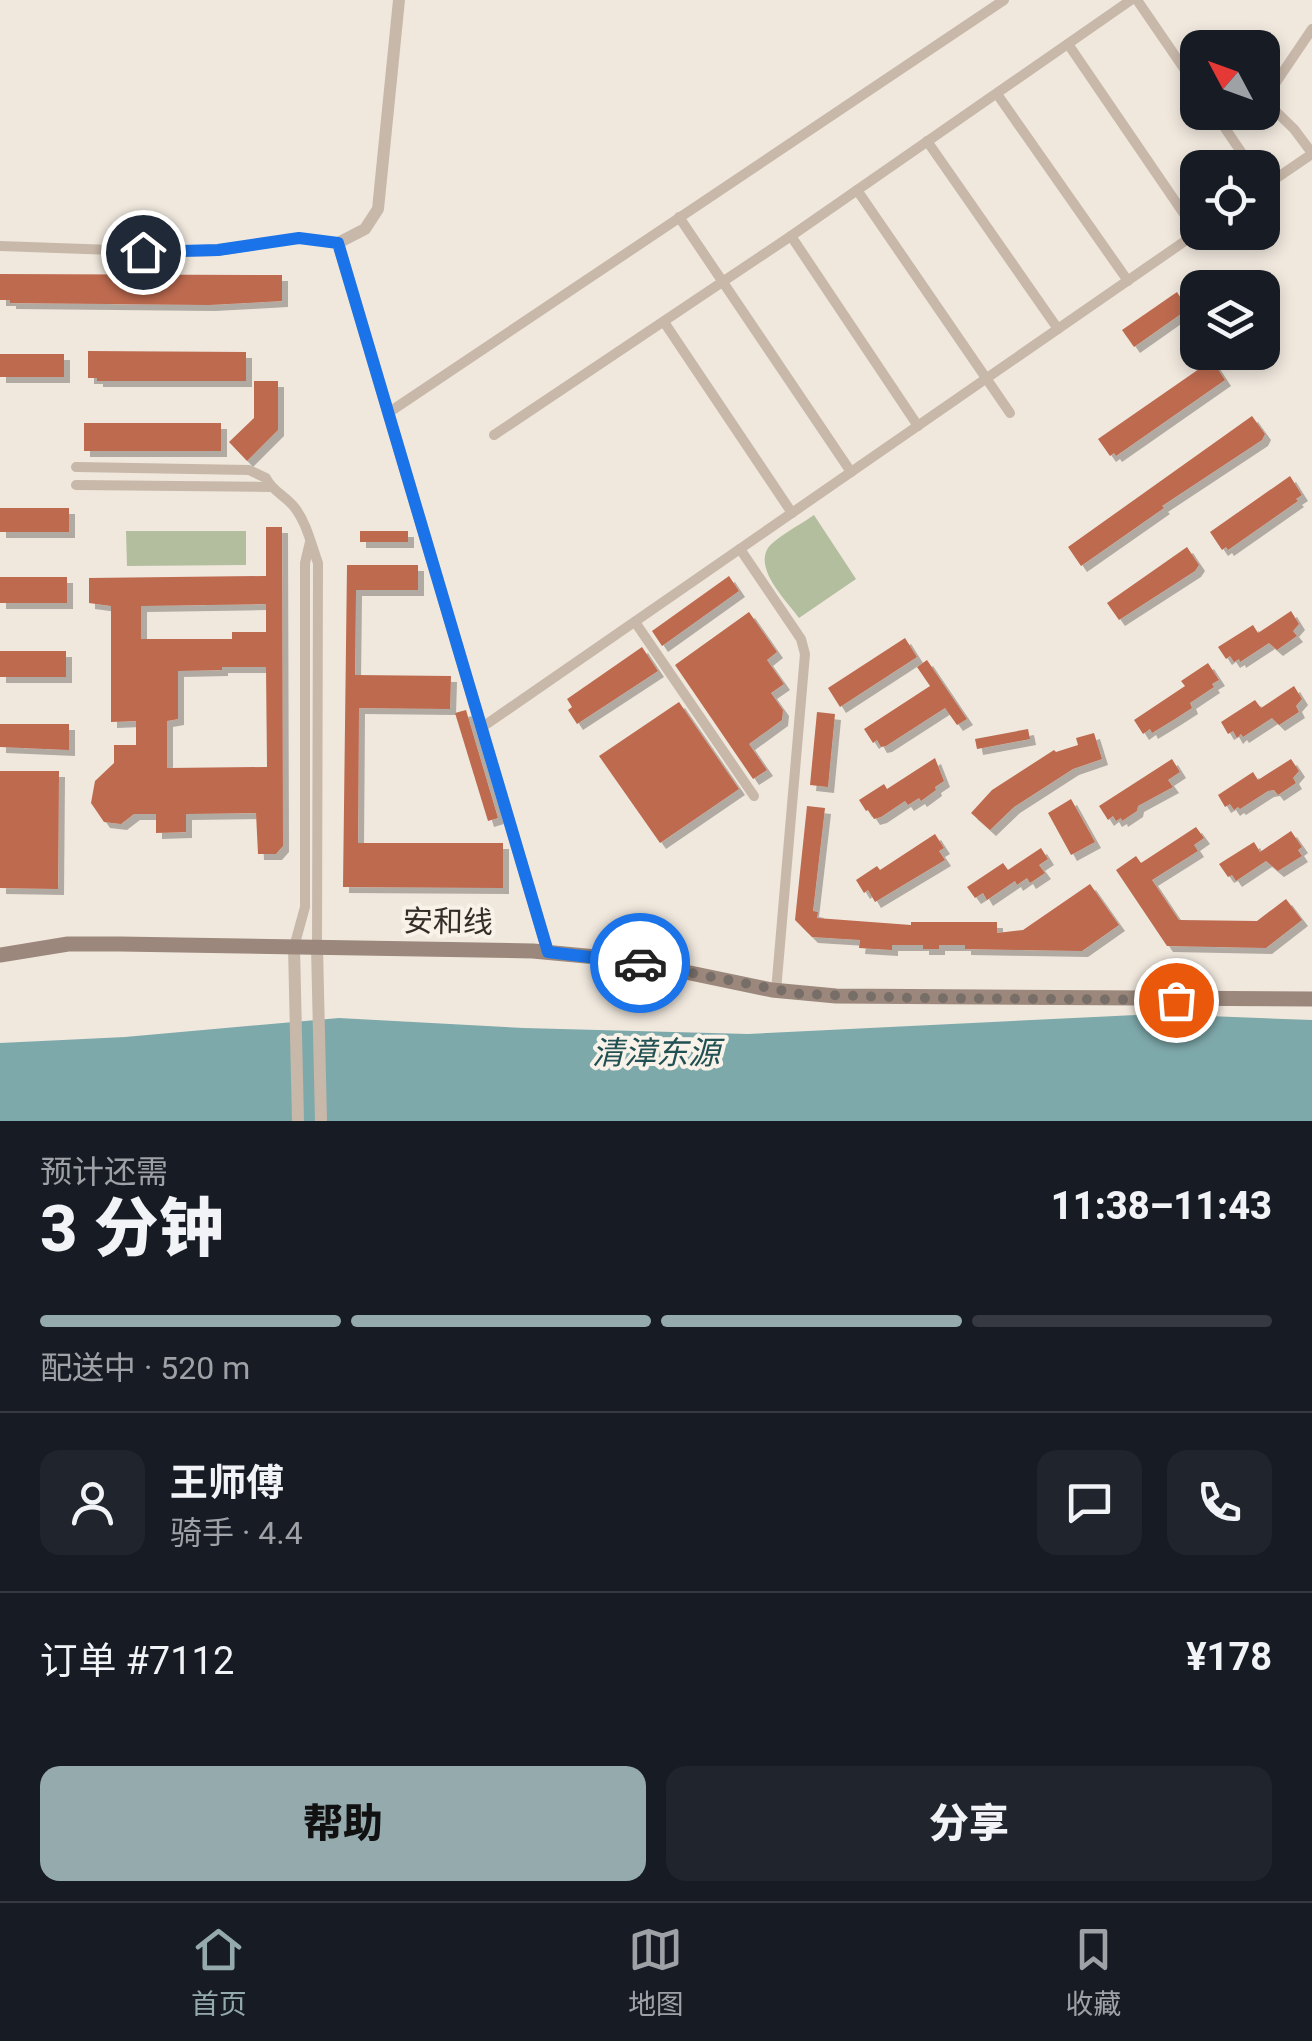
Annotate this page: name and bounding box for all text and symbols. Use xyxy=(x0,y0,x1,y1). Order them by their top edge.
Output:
north arrow xyxy=(1180,30,1280,130)
map controls xyxy=(1180,30,1280,370)
button: locate xyxy=(1180,150,1280,250)
pin xyxy=(101,210,186,295)
icon: home xyxy=(116,225,171,280)
button: layers xyxy=(1180,270,1280,370)
street label: 安和线 xyxy=(403,903,493,940)
courier xyxy=(590,913,690,1013)
icon: car xyxy=(613,936,668,991)
pin xyxy=(1134,958,1219,1043)
icon: bag xyxy=(1149,973,1204,1028)
water label: 清漳东源 xyxy=(592,1034,725,1072)
text: 预计还需 xyxy=(40,1153,168,1191)
text: 11:38–11:43 xyxy=(1051,1184,1272,1228)
text: 3 分钟 xyxy=(40,1191,224,1267)
text: 配送中 · 520 m xyxy=(40,1349,250,1387)
button: person xyxy=(40,1450,145,1555)
button: chat xyxy=(1037,1450,1142,1555)
button: phone xyxy=(1167,1450,1272,1555)
text: 王师傅 xyxy=(170,1461,284,1505)
text: 骑手 · 4.4 xyxy=(170,1514,303,1552)
text: ¥178 xyxy=(1186,1635,1272,1679)
text: 订单 #7112 xyxy=(40,1639,234,1683)
button: 帮助 xyxy=(40,1766,646,1881)
button: 分享 xyxy=(666,1766,1272,1881)
tab: 首页 xyxy=(191,1922,247,2022)
tab: 地图 xyxy=(628,1922,684,2022)
tab: 收藏 xyxy=(1065,1922,1121,2022)

